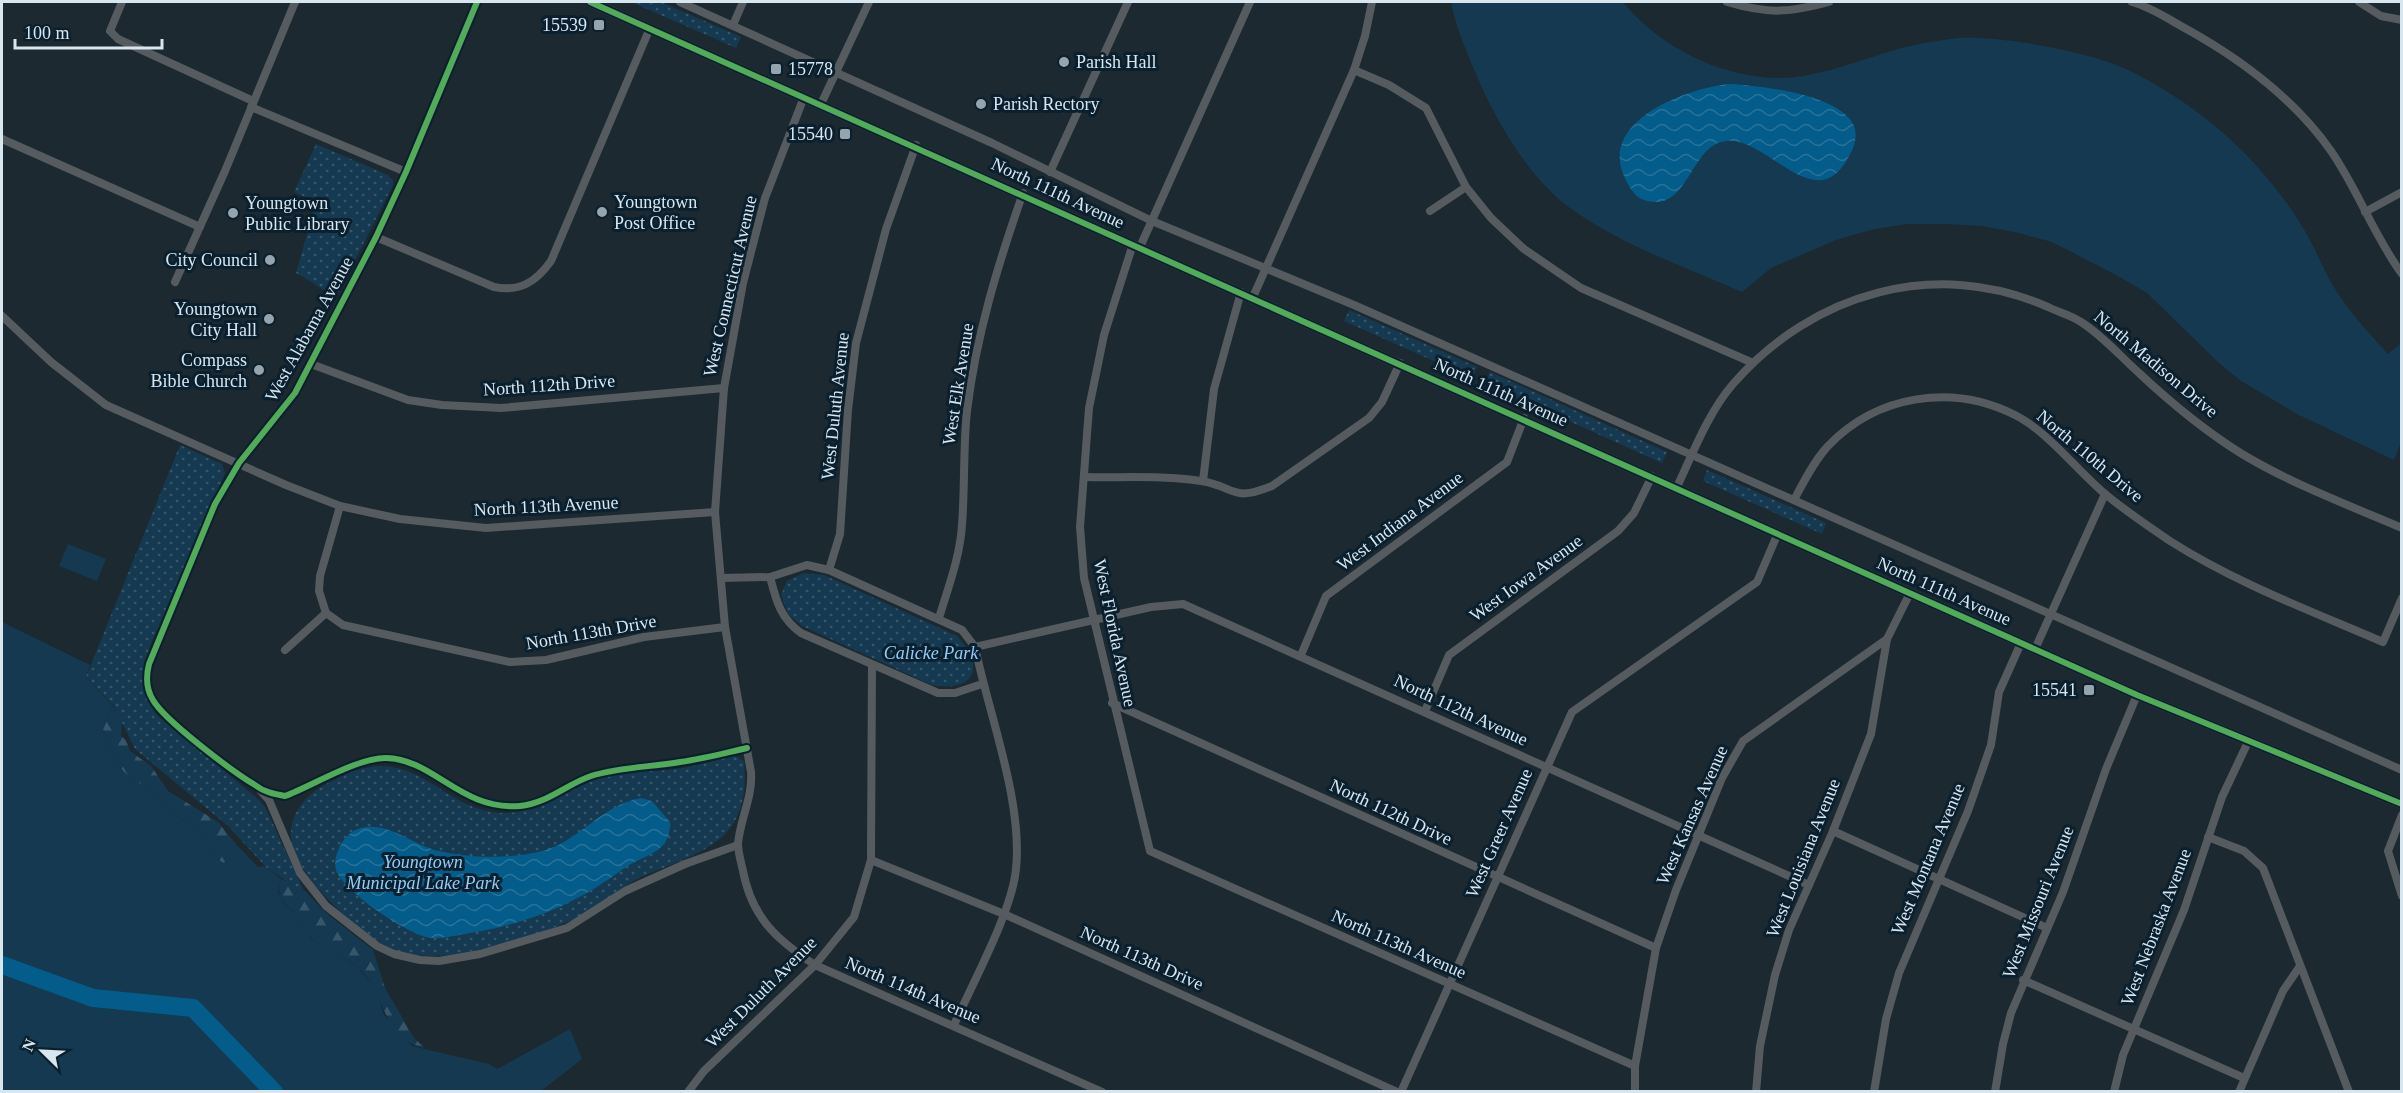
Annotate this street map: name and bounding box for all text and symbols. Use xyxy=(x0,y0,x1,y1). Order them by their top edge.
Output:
scale bar xyxy=(15,12,162,50)
place label: 15539 xyxy=(542,15,587,35)
marker: 15539 xyxy=(592,18,606,32)
text: 100 m xyxy=(24,23,70,43)
place label: Parish Hall xyxy=(1076,52,1157,72)
marker: Parish Hall xyxy=(1057,55,1071,69)
place label: 15778 xyxy=(788,59,833,79)
marker: 15778 xyxy=(769,62,783,76)
place label: Parish Rectory xyxy=(993,94,1099,114)
marker: Parish Rectory xyxy=(974,97,988,111)
place label: 15540 xyxy=(788,124,833,144)
marker: 15540 xyxy=(838,127,852,141)
street label: North 111th Avenue xyxy=(988,153,1128,233)
place label: Youngtown Post Office xyxy=(614,192,697,233)
place label: Youngtown Public Library xyxy=(245,193,349,234)
street label: West Connecticut Avenue xyxy=(699,194,761,378)
marker: Youngtown Post Office xyxy=(595,205,609,219)
marker: Youngtown Public Library xyxy=(226,206,240,220)
place label: City Council xyxy=(165,250,258,270)
street label: West Alabama Avenue xyxy=(261,253,357,405)
marker: City Council xyxy=(263,253,277,267)
place label: Youngtown City Hall xyxy=(174,299,257,340)
street label: North Madison Drive xyxy=(2090,307,2222,421)
marker: Youngtown City Hall xyxy=(262,312,276,326)
street label: West Elk Avenue xyxy=(938,322,978,446)
street label: West Duluth Avenue xyxy=(817,331,853,481)
place label: Compass Bible Church xyxy=(151,350,247,391)
street label: North 111th Avenue xyxy=(1431,354,1571,430)
marker: Compass Bible Church xyxy=(252,363,266,377)
street label: North 112th Drive xyxy=(482,370,616,400)
street label: North 110th Drive xyxy=(2033,406,2147,506)
street label: West Indiana Avenue xyxy=(1333,467,1467,575)
street label: North 113th Avenue xyxy=(473,492,619,520)
street label: West Iowa Avenue xyxy=(1466,530,1586,626)
street label: North 111th Avenue xyxy=(1874,553,2014,629)
street label: West Florida Avenue xyxy=(1090,557,1140,709)
street label: North 113th Drive xyxy=(524,611,658,653)
park label: Calicke Park xyxy=(884,643,979,663)
street label: North 112th Avenue xyxy=(1391,670,1531,750)
place label: 15541 xyxy=(2032,680,2077,700)
marker: 15541 xyxy=(2082,683,2096,697)
street label: West Kansas Avenue xyxy=(1652,742,1732,888)
street label: West Greer Avenue xyxy=(1462,765,1536,901)
street label: North 112th Drive xyxy=(1327,775,1455,849)
street label: West Louisiana Avenue xyxy=(1762,776,1844,940)
street label: West Montana Avenue xyxy=(1887,780,1969,938)
street label: West Missouri Avenue xyxy=(1998,823,2078,981)
street label: West Nebraska Avenue xyxy=(2117,846,2195,1008)
park label: Youngtown Municipal Lake Park xyxy=(346,852,500,893)
street label: North 113th Avenue xyxy=(1329,905,1469,983)
street label: North 113th Drive xyxy=(1077,922,1207,994)
street label: West Duluth Avenue xyxy=(702,933,820,1051)
street label: North 114th Avenue xyxy=(842,952,984,1028)
north arrow xyxy=(12,1021,72,1081)
text: N xyxy=(19,1036,39,1054)

